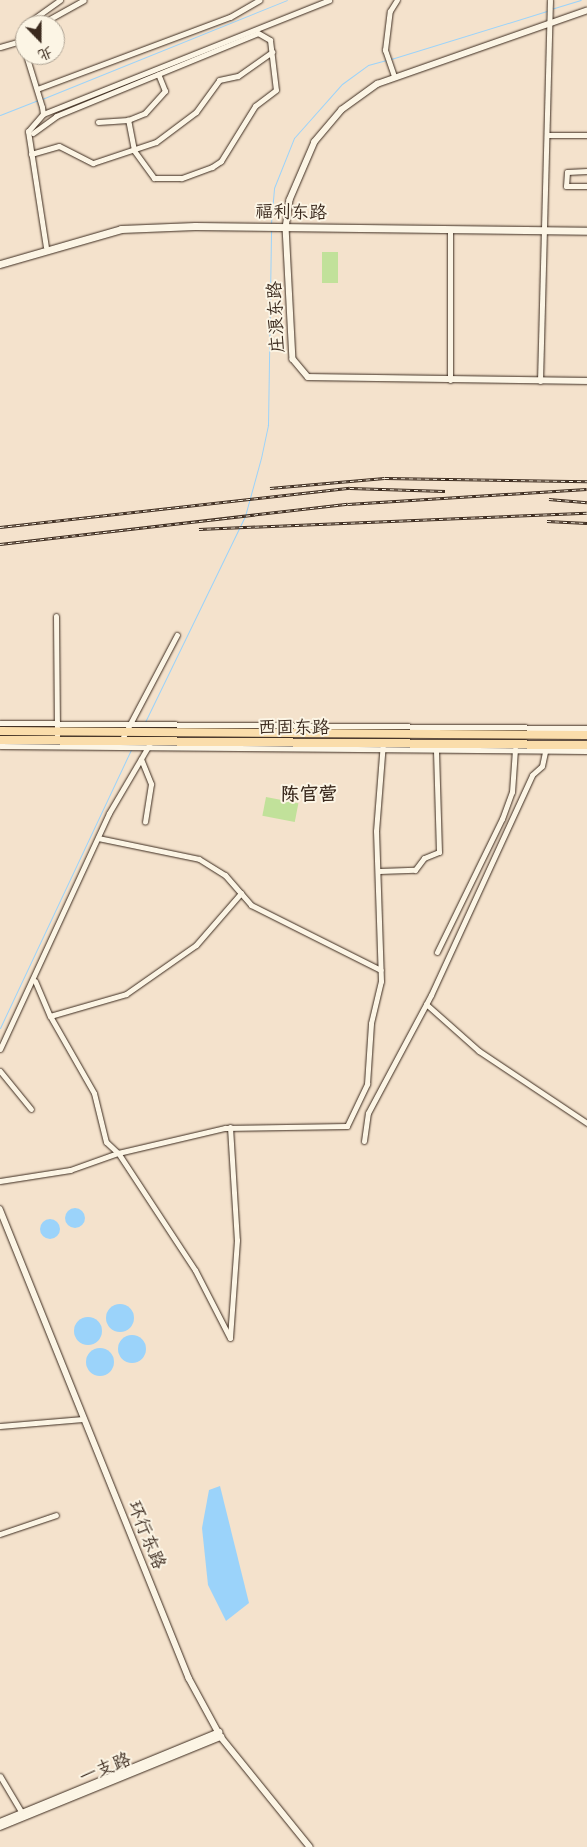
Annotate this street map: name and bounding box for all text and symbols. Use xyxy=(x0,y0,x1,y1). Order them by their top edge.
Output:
north arrow xyxy=(15,15,65,65)
text: 北 xyxy=(36,43,55,64)
street label: 福利东路 xyxy=(255,201,327,223)
street label: 庄浪东路 xyxy=(263,280,289,354)
street label: 西固东路 xyxy=(258,716,330,738)
district label: 陈官营 xyxy=(281,784,337,806)
street label: 环行东路 xyxy=(124,1498,170,1572)
street label: 一支路 xyxy=(76,1748,134,1788)

